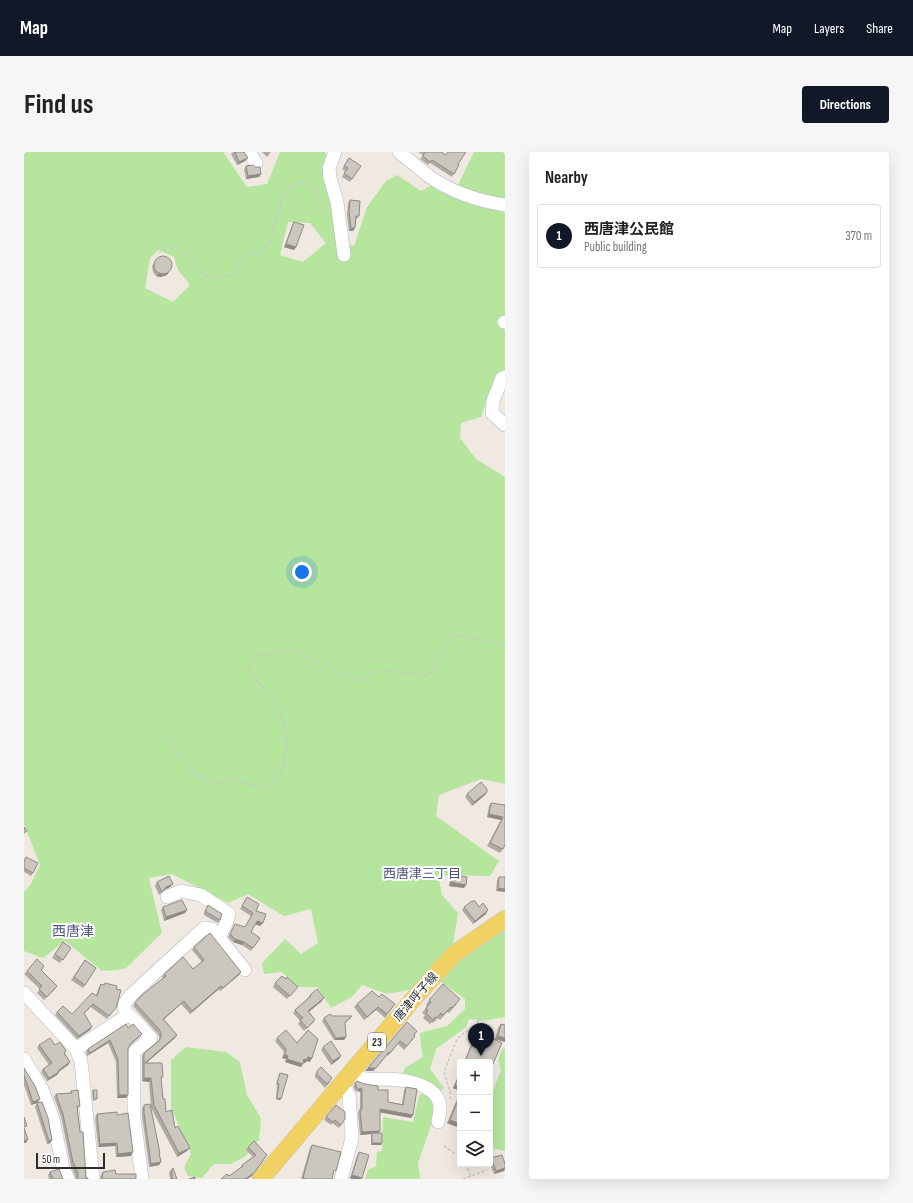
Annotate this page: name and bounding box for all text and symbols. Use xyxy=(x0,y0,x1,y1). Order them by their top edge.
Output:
text: Map xyxy=(20,17,48,40)
text: Map xyxy=(772,20,792,37)
text: Layers xyxy=(814,20,844,37)
text: Share xyxy=(866,20,893,37)
button: Directions xyxy=(802,86,889,123)
text: Find us xyxy=(24,88,93,121)
text: Nearby xyxy=(545,168,588,188)
text: 西唐津公民館 xyxy=(584,220,674,239)
text: 1 xyxy=(556,228,562,244)
text: 370 m xyxy=(845,228,872,244)
text: Public building xyxy=(584,239,647,255)
your location xyxy=(292,562,312,582)
district label: 西唐津三丁目 xyxy=(383,866,461,882)
district label: 西唐津 xyxy=(52,923,94,940)
street label: 唐津呼子線 xyxy=(391,969,441,1025)
pin: 1 xyxy=(468,1023,494,1056)
road number: 23 xyxy=(368,1033,386,1051)
map controls xyxy=(457,1059,493,1167)
button: + xyxy=(457,1059,493,1095)
button: − xyxy=(457,1095,493,1131)
button: layers xyxy=(457,1131,493,1167)
scale bar xyxy=(36,1151,105,1170)
text: 50 m xyxy=(42,1153,60,1166)

